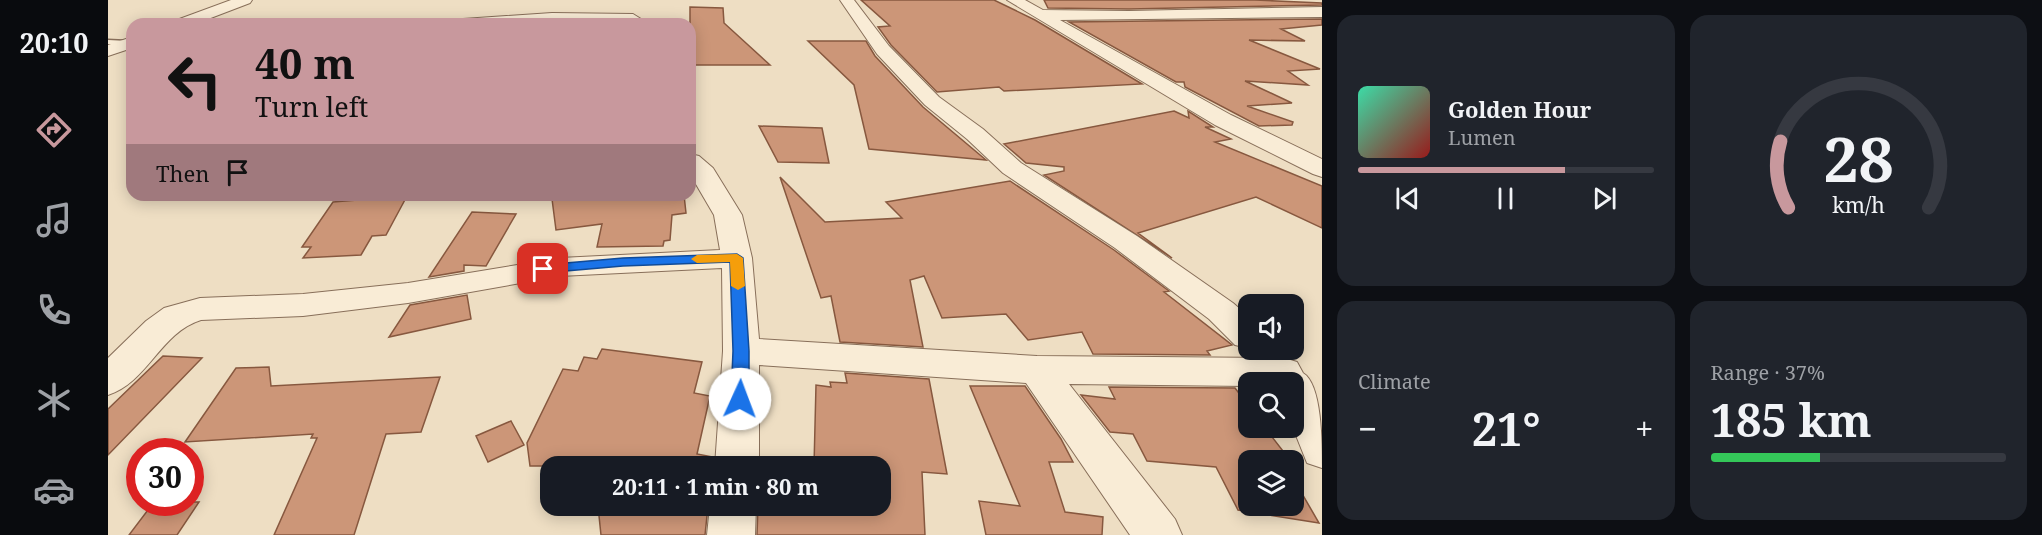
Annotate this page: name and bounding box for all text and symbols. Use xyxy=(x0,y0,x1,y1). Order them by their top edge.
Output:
text: 20:10 xyxy=(19,24,89,61)
text: 40 m xyxy=(255,34,355,91)
icon: left xyxy=(156,42,234,120)
text: Turn left xyxy=(255,88,368,125)
text: Golden Hour xyxy=(1448,94,1591,124)
icon: directions xyxy=(33,109,75,151)
text: 28 xyxy=(1823,115,1894,200)
text: Lumen xyxy=(1448,124,1516,151)
icon: arrive xyxy=(221,156,254,189)
text: Then xyxy=(156,158,209,188)
icon: previous xyxy=(1391,182,1424,215)
icon: pause xyxy=(1489,182,1522,215)
icon: next xyxy=(1588,182,1621,215)
text: km/h xyxy=(1832,190,1885,219)
icon: music xyxy=(33,199,75,241)
pin xyxy=(517,243,568,294)
icon: arrive xyxy=(526,252,559,285)
icon: phone xyxy=(33,289,75,331)
map controls xyxy=(1238,294,1304,516)
button: sound xyxy=(1238,294,1304,360)
text: Range · 37% xyxy=(1711,359,1825,386)
position arrow xyxy=(708,367,772,431)
text: Climate xyxy=(1358,368,1431,395)
button: search xyxy=(1238,372,1304,438)
icon: climate xyxy=(33,379,75,421)
text: 185 km xyxy=(1711,389,1872,450)
text: 21° xyxy=(1472,398,1541,459)
text: − xyxy=(1358,406,1377,451)
text: + xyxy=(1635,406,1653,451)
speed limit sign: 30 xyxy=(126,438,204,516)
button: layers xyxy=(1238,450,1304,516)
icon: car xyxy=(33,469,75,511)
text: 20:11 · 1 min · 80 m xyxy=(612,471,819,501)

